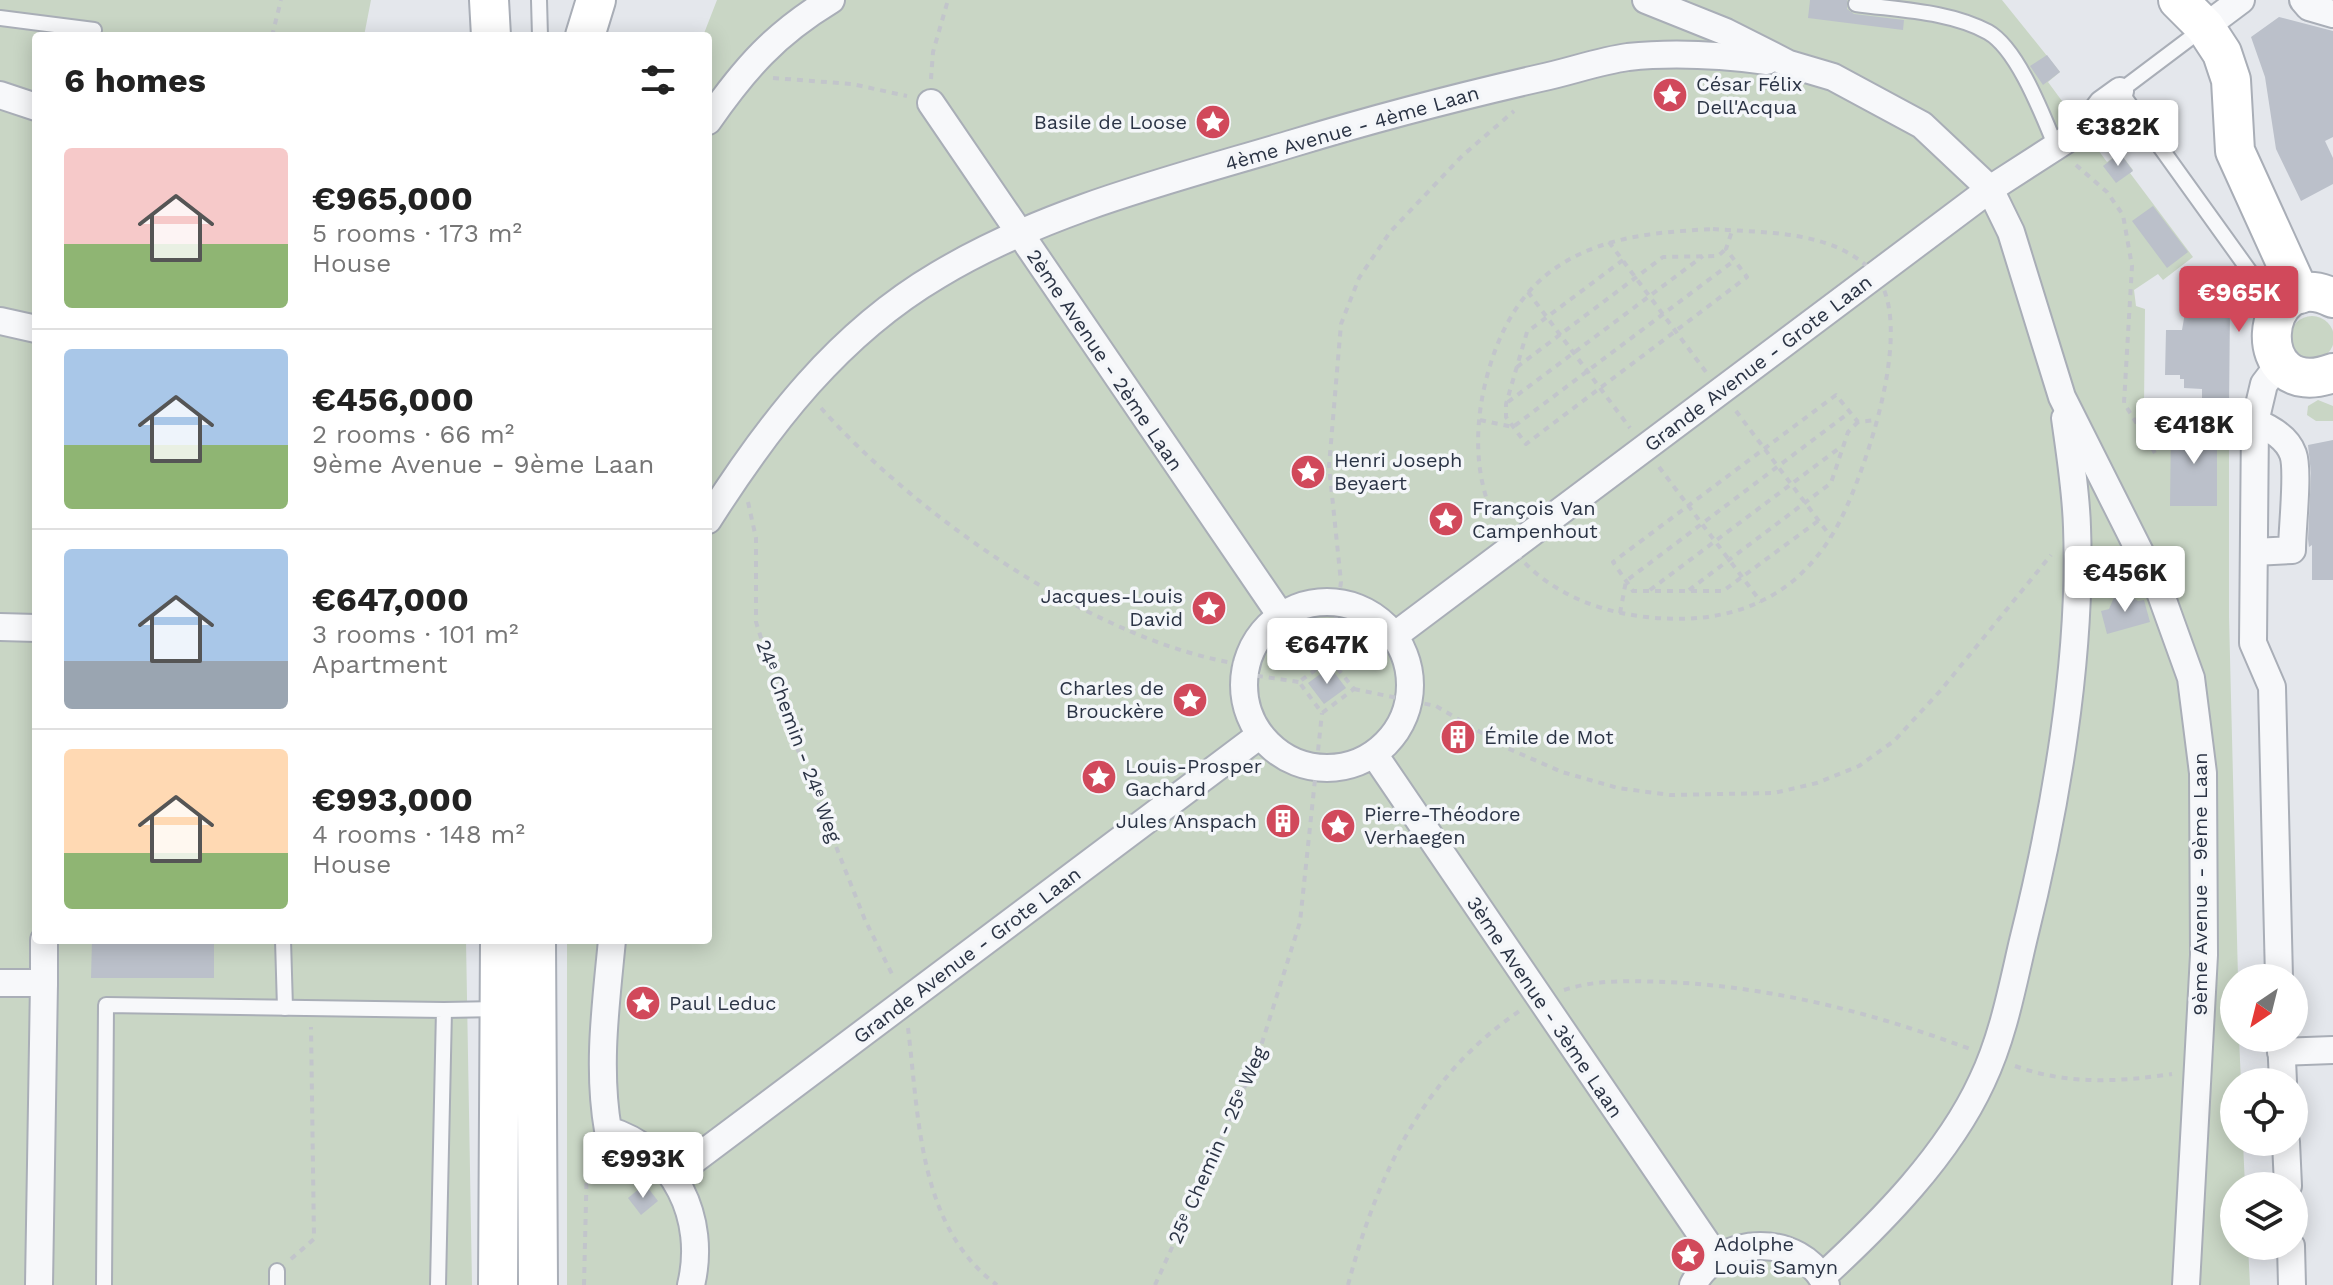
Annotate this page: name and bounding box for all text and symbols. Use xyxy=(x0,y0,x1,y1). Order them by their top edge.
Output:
icon: filters xyxy=(636,58,680,102)
text: 6 homes xyxy=(64,60,206,100)
place label: César Félix Dell'Acqua xyxy=(1696,72,1802,119)
place icon: César Félix Dell'Acqua xyxy=(1651,76,1689,114)
street label: 4ème Avenue - 4ème Laan xyxy=(1222,80,1482,176)
pin: €382K xyxy=(2062,100,2174,168)
place icon: Basile de Loose xyxy=(1194,103,1232,141)
place label: Basile de Loose xyxy=(1034,110,1187,134)
text: €382K xyxy=(2076,111,2160,141)
text: €965,000 xyxy=(312,178,473,218)
icon: home xyxy=(128,180,224,276)
text: 5 rooms · 173 m² xyxy=(312,218,522,248)
street label: 2ème Avenue - 2ème Laan xyxy=(1022,245,1188,475)
text: House xyxy=(312,248,391,278)
pin: €965K xyxy=(2183,266,2295,334)
street label: Grande Avenue - Grote Laan xyxy=(1640,270,1876,456)
text: €965K xyxy=(2197,277,2281,307)
text: €456,000 xyxy=(312,379,474,419)
icon: home xyxy=(128,381,224,477)
pin: €418K xyxy=(2138,398,2250,466)
text: €418K xyxy=(2154,409,2234,439)
text: 2 rooms · 66 m² xyxy=(312,419,514,449)
place label: Henri Joseph Beyaert xyxy=(1334,448,1462,495)
text: 9ème Avenue - 9ème Laan xyxy=(312,449,654,479)
place icon: Henri Joseph Beyaert xyxy=(1289,453,1327,491)
place label: François Van Campenhout xyxy=(1472,496,1598,543)
place icon: François Van Campenhout xyxy=(1427,500,1465,538)
pin: €456K xyxy=(2069,546,2181,614)
text: €456K xyxy=(2083,557,2167,587)
text: €647,000 xyxy=(312,579,469,619)
icon: home xyxy=(128,581,224,677)
place label: Jacques-Louis David xyxy=(1041,584,1183,631)
place icon: Jacques-Louis David xyxy=(1190,589,1228,627)
pin: €647K xyxy=(1271,618,1383,686)
text: 3 rooms · 101 m² xyxy=(312,619,519,649)
text: €647K xyxy=(1285,629,1369,659)
street label: 24ᵉ Chemin - 24ᵉ Weg xyxy=(751,637,847,846)
text: Apartment xyxy=(312,649,448,679)
place label: Charles de Brouckère xyxy=(1059,676,1164,723)
place icon: Charles de Brouckère xyxy=(1171,681,1209,719)
building icon: Émile de Mot xyxy=(1439,718,1477,756)
place label: Émile de Mot xyxy=(1484,725,1614,749)
street label: 9ème Avenue - 9ème Laan xyxy=(2188,752,2212,1016)
place label: Louis-Prosper Gachard xyxy=(1125,754,1262,801)
place icon: Louis-Prosper Gachard xyxy=(1080,758,1118,796)
text: €993,000 xyxy=(312,779,473,819)
icon: home xyxy=(128,781,224,877)
building icon: Jules Anspach xyxy=(1264,802,1302,840)
place label: Pierre-Théodore Verhaegen xyxy=(1364,802,1520,849)
place icon: Pierre-Théodore Verhaegen xyxy=(1319,807,1357,845)
place label: Jules Anspach xyxy=(1116,809,1257,833)
text: 4 rooms · 148 m² xyxy=(312,819,525,849)
text: House xyxy=(312,849,391,879)
street label: Grande Avenue - Grote Laan xyxy=(849,862,1085,1048)
street label: 3ème Avenue - 3ème Laan xyxy=(1462,892,1628,1122)
north arrow xyxy=(2220,964,2308,1052)
map controls xyxy=(2220,964,2308,1260)
place icon: Paul Leduc xyxy=(624,984,662,1022)
place label: Paul Leduc xyxy=(669,991,776,1015)
street label: 25ᵉ Chemin - 25ᵉ Weg xyxy=(1163,1042,1272,1247)
button: locate xyxy=(2220,1068,2308,1156)
pin: €993K xyxy=(587,1132,699,1200)
text: €993K xyxy=(601,1143,685,1173)
button: layers xyxy=(2220,1172,2308,1260)
place label: Adolphe Louis Samyn xyxy=(1714,1232,1838,1279)
place icon: Adolphe Louis Samyn xyxy=(1669,1236,1707,1274)

